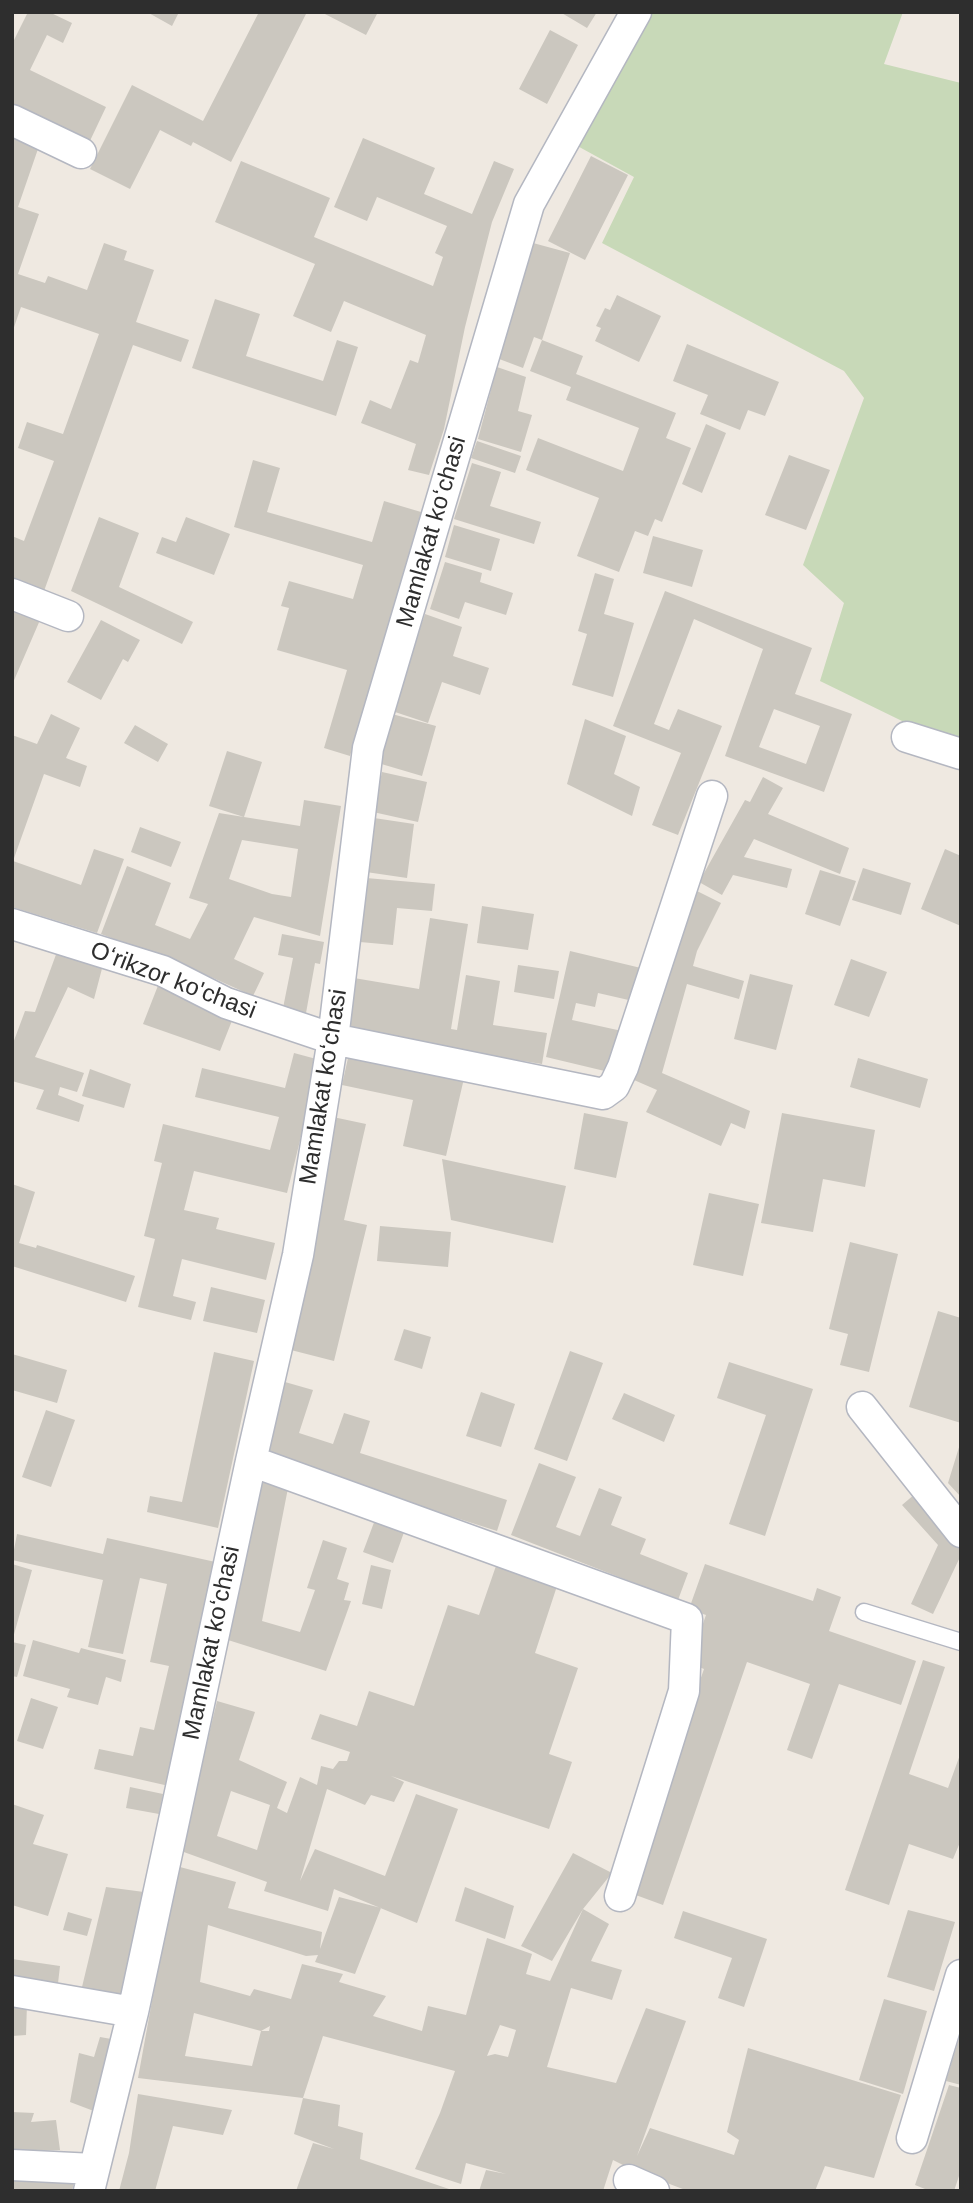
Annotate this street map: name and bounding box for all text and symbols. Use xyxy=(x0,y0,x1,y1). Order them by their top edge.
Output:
street label: Mamlakat koʻchasi xyxy=(391,433,473,631)
street label: Oʻrikzor ko'chasi xyxy=(86,936,260,1026)
street label: Mamlakat koʻchasi xyxy=(294,987,354,1187)
street label: Mamlakat koʻchasi xyxy=(177,1543,247,1743)

